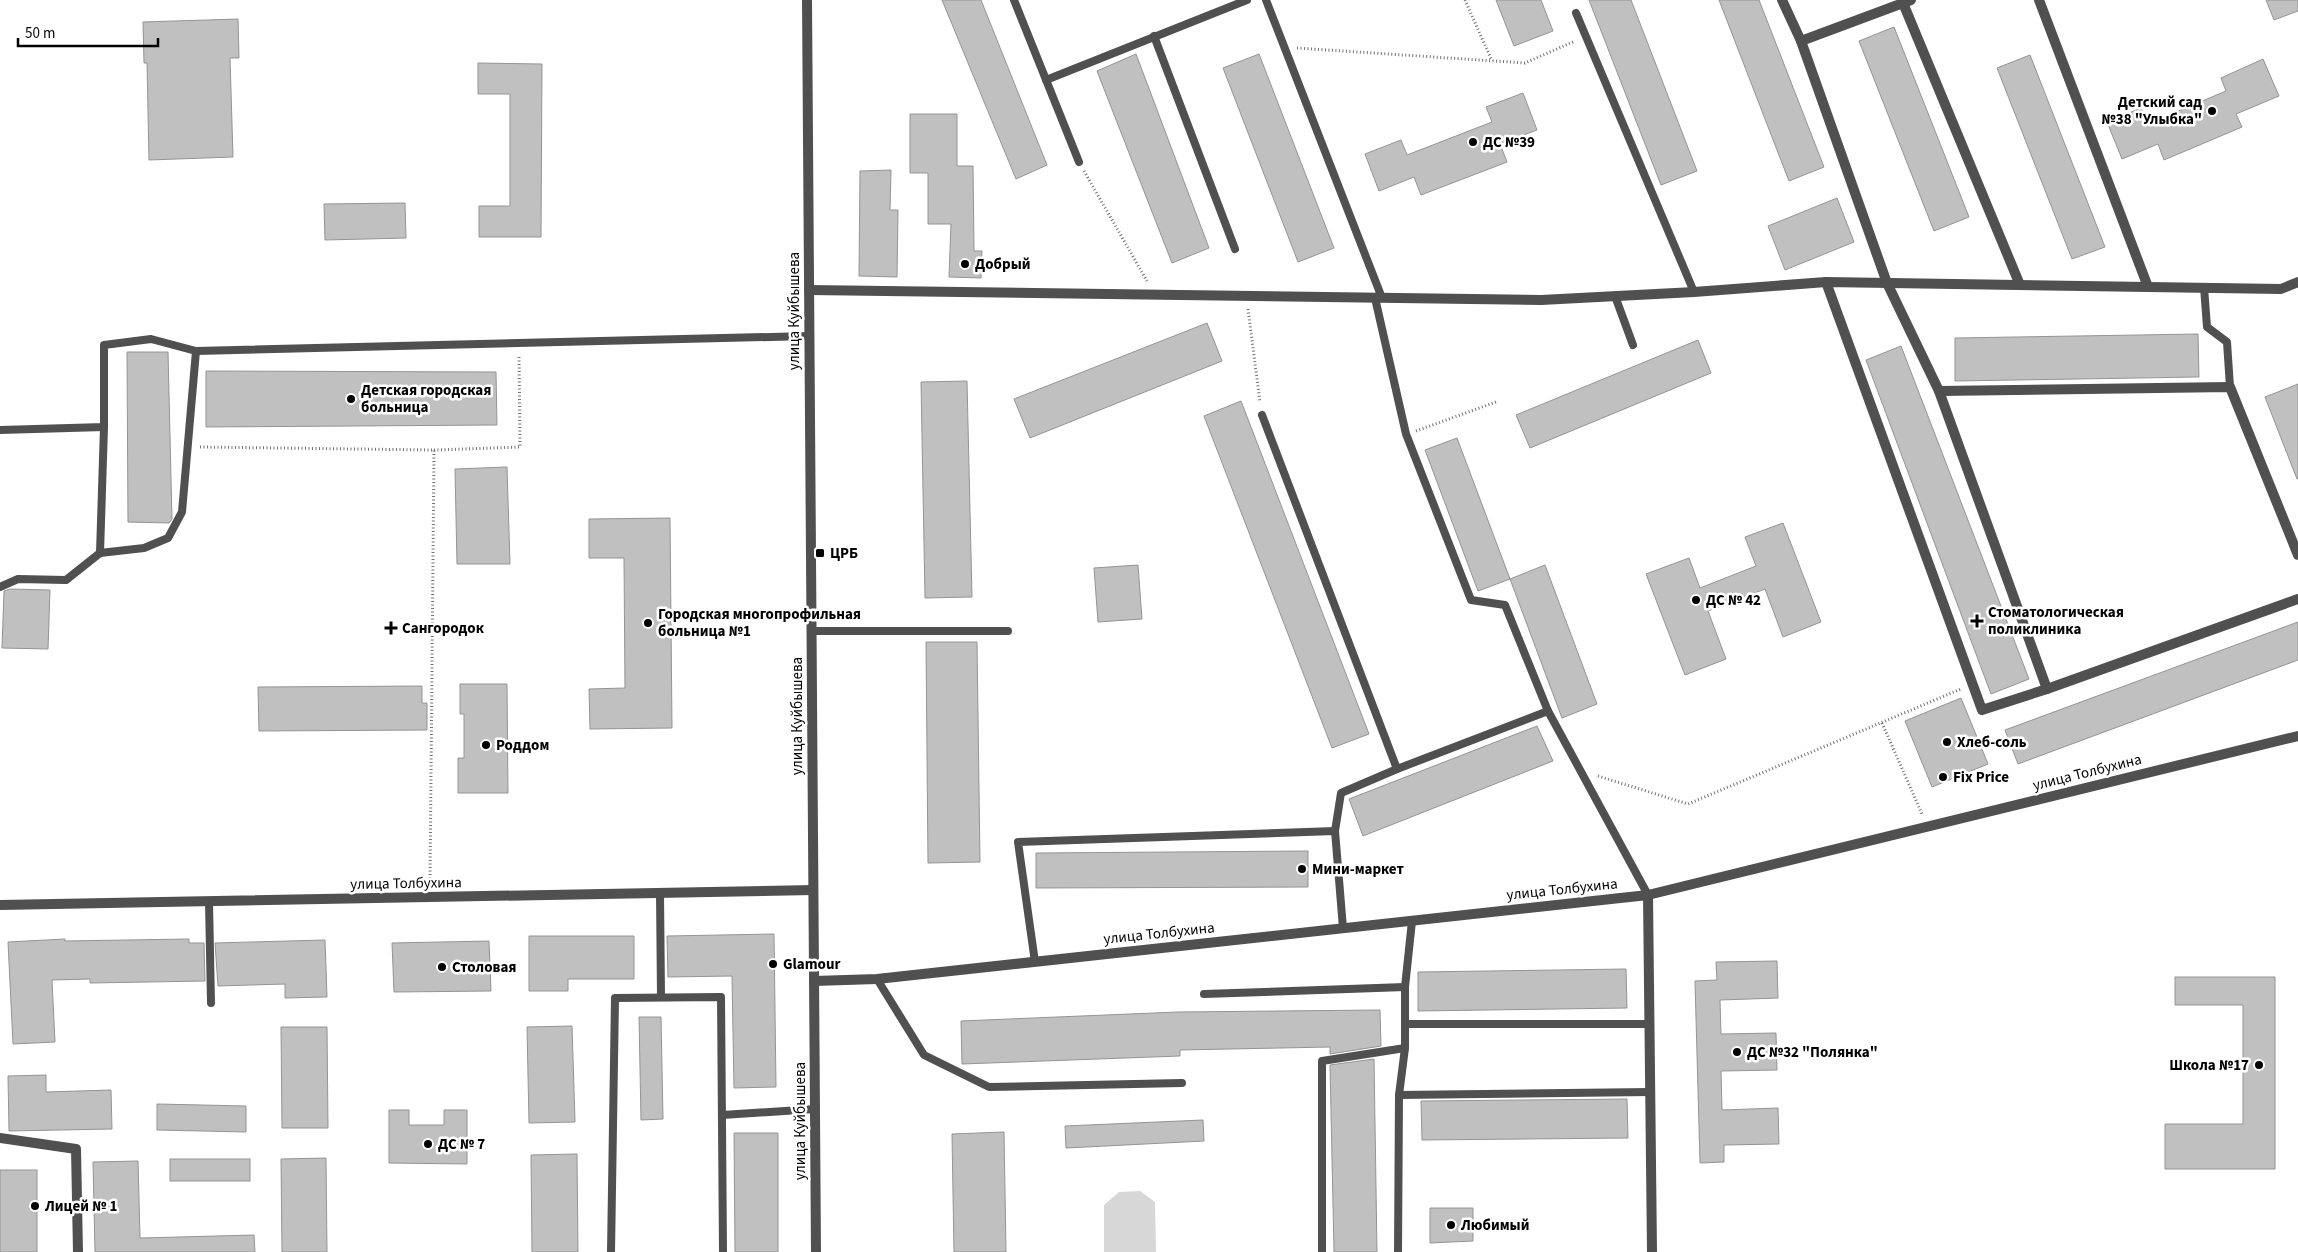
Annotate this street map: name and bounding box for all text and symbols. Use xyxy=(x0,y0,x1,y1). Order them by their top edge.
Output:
scale bar xyxy=(18,15,158,47)
text: 50 m xyxy=(25,23,55,44)
place label: Детский сад №38 "Улыбка" xyxy=(2101,92,2202,130)
marker: Детский сад №38 "Улыбка" xyxy=(2206,105,2218,117)
place label: ДС №39 xyxy=(1483,132,1535,153)
marker: ДС №39 xyxy=(1467,136,1479,148)
street label: улица Куйбышева xyxy=(784,252,805,370)
place label: Добрый xyxy=(975,254,1030,275)
marker: Добрый xyxy=(959,258,971,270)
place label: Детская городская больница xyxy=(361,380,491,418)
marker: Детская городская больница xyxy=(345,393,357,405)
place label: ЦРБ xyxy=(830,543,858,564)
marker: ЦРБ xyxy=(814,547,826,559)
place label: ДС № 42 xyxy=(1706,590,1761,611)
marker: ДС № 42 xyxy=(1690,594,1702,606)
place label: Стоматологическая поликлиника xyxy=(1988,602,2124,640)
place label: Городская многопрофильная больница №1 xyxy=(658,604,861,642)
marker: Стоматологическая поликлиника xyxy=(1970,614,1984,628)
marker: Городская многопрофильная больница №1 xyxy=(642,617,654,629)
place label: Сангородок xyxy=(402,618,485,639)
marker: Сангородок xyxy=(384,621,398,635)
street label: улица Куйбышева xyxy=(787,657,808,775)
place label: Хлеб-соль xyxy=(1957,732,2027,753)
place label: Роддом xyxy=(496,735,549,756)
marker: Хлеб-соль xyxy=(1941,736,1953,748)
marker: Роддом xyxy=(480,739,492,751)
street label: улица Толбухина xyxy=(2031,749,2144,796)
place label: Fix Price xyxy=(1953,767,2009,788)
marker: Fix Price xyxy=(1937,771,1949,783)
place label: Мини-маркет xyxy=(1312,859,1404,880)
marker: Мини-маркет xyxy=(1296,863,1308,875)
street label: улица Толбухина xyxy=(350,872,462,895)
street label: улица Толбухина xyxy=(1506,873,1619,906)
street label: улица Толбухина xyxy=(1103,917,1216,950)
place label: Glamour xyxy=(783,954,840,975)
place label: Столовая xyxy=(452,957,517,978)
marker: Glamour xyxy=(767,958,779,970)
marker: Столовая xyxy=(436,961,448,973)
place label: ДС №32 "Полянка" xyxy=(1747,1042,1878,1063)
marker: ДС №32 "Полянка" xyxy=(1731,1046,1743,1058)
place label: Школа №17 xyxy=(2169,1055,2249,1076)
marker: Школа №17 xyxy=(2253,1059,2265,1071)
street label: улица Куйбышева xyxy=(790,1062,811,1180)
place label: ДС № 7 xyxy=(438,1134,485,1155)
marker: ДС № 7 xyxy=(422,1138,434,1150)
place label: Лицей № 1 xyxy=(44,1196,118,1217)
marker: Лицей № 1 xyxy=(29,1200,41,1212)
place label: Любимый xyxy=(1460,1215,1529,1236)
marker: Любимый xyxy=(1445,1219,1457,1231)

